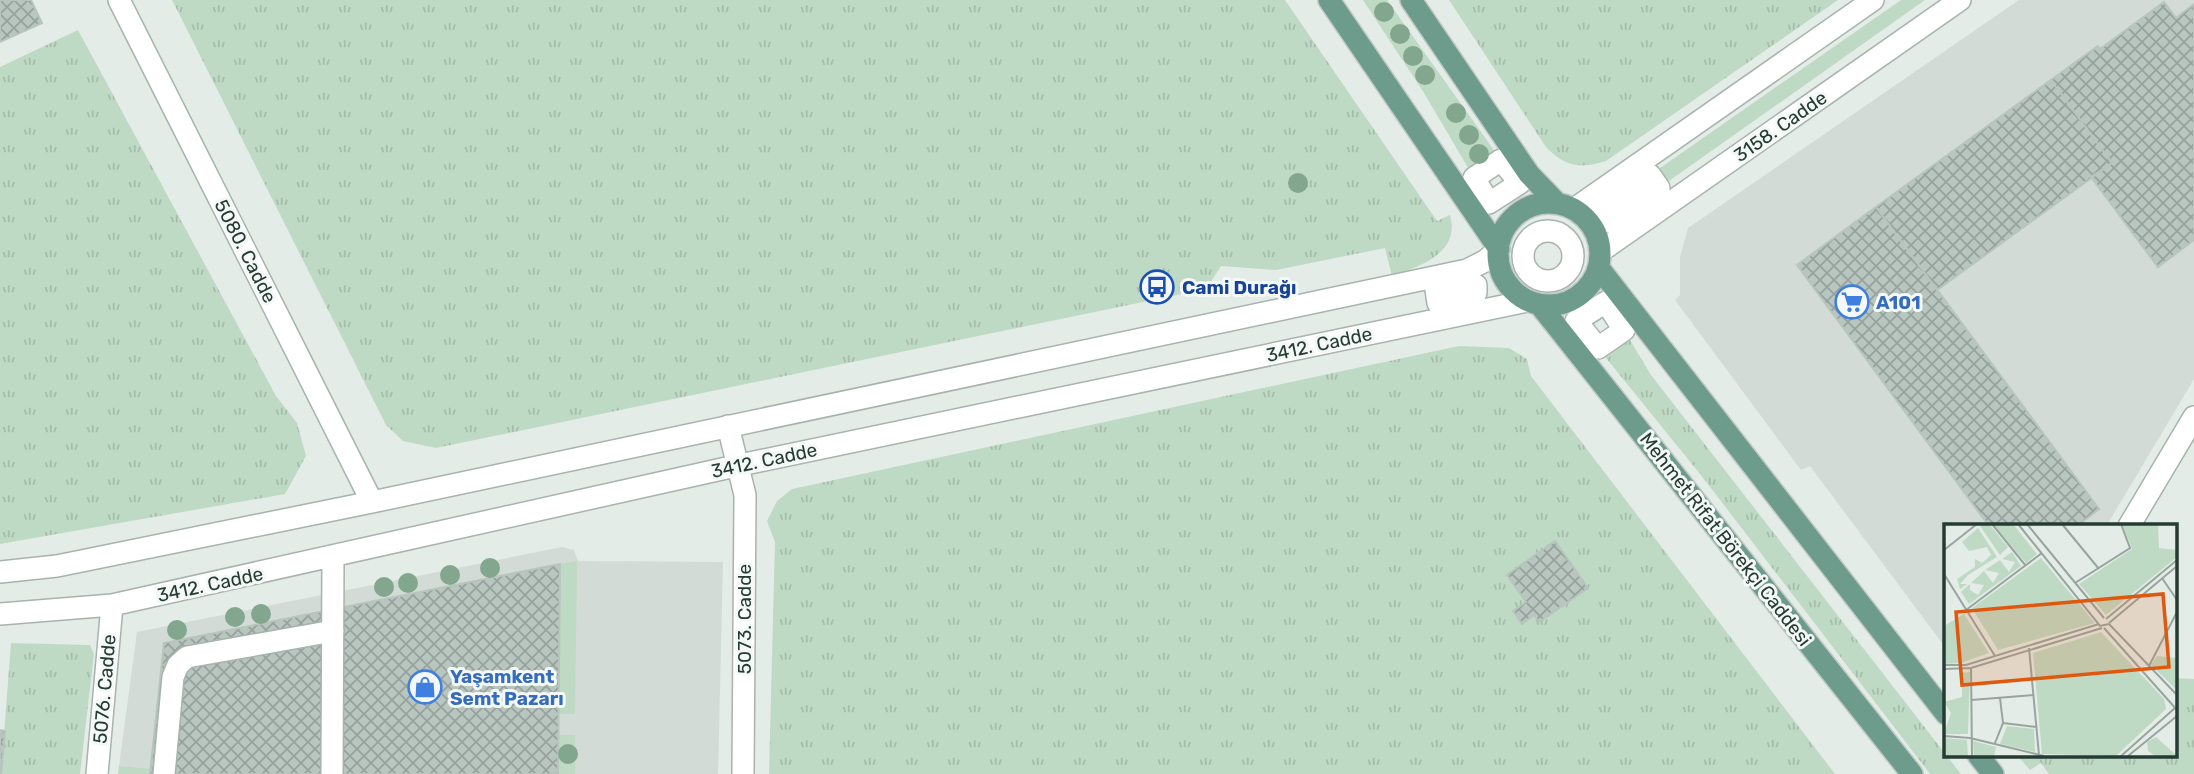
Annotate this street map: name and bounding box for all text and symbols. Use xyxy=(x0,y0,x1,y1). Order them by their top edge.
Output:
street label: 3158. Cadde xyxy=(1729,86,1831,167)
street label: 5080. Cadde xyxy=(210,196,281,307)
bus stop icon: Cami Durağı xyxy=(1138,268,1176,306)
place label: Cami Durağı xyxy=(1182,276,1296,299)
supermarket icon: A101 xyxy=(1833,283,1871,321)
place label: A101 xyxy=(1876,291,1921,314)
street label: 3412. Cadde xyxy=(1264,322,1374,367)
street label: Mehmet Rifat Börekçi Caddesi xyxy=(1635,428,1816,651)
street label: 3412. Cadde xyxy=(709,438,819,483)
inset map xyxy=(1944,524,2176,756)
street label: 3412. Cadde xyxy=(155,562,265,607)
street label: 5073. Cadde xyxy=(733,564,756,674)
street label: 5076. Cadde xyxy=(88,633,121,745)
place label: Yaşamkent Semt Pazarı xyxy=(450,665,564,710)
shop icon: Yaşamkent Semt Pazarı xyxy=(406,668,444,706)

